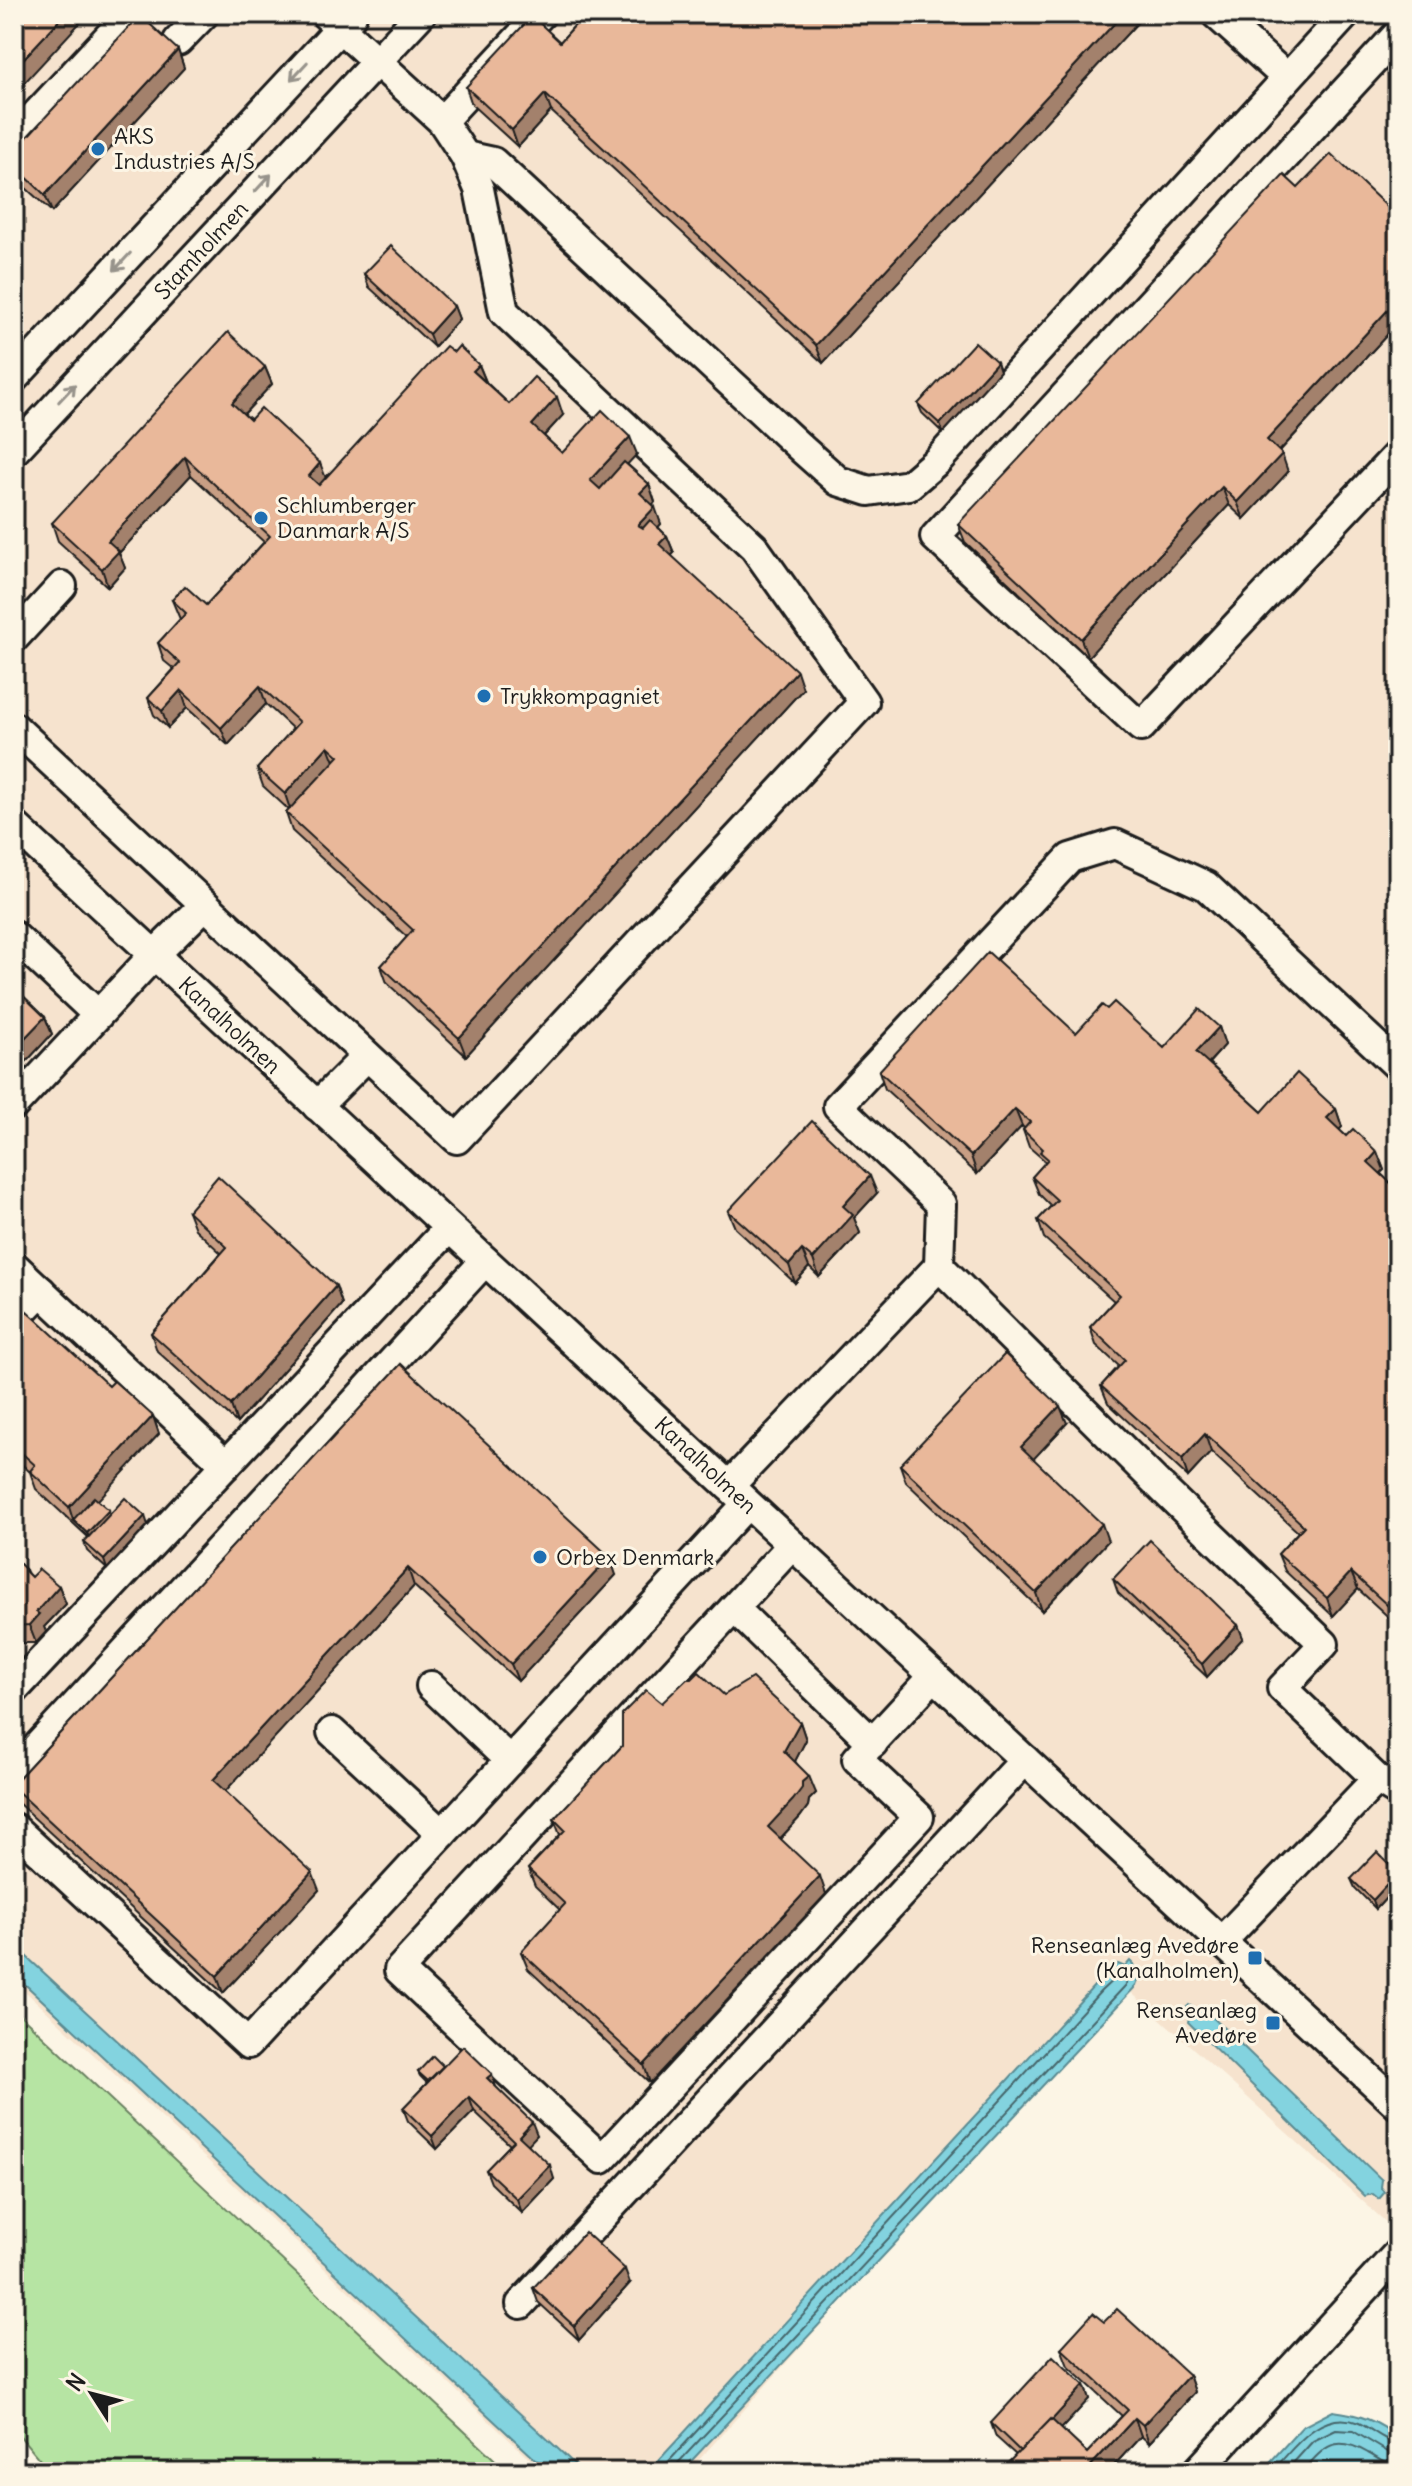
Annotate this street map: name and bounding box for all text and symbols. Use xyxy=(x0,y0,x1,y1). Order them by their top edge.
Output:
one-way arrow xyxy=(290,61,309,81)
place label: AKS Industries A/S xyxy=(114,122,255,175)
marker: AKS Industries A/S xyxy=(89,140,107,158)
one-way arrow xyxy=(254,173,272,193)
street label: Stamholmen xyxy=(148,195,254,305)
one-way arrow xyxy=(114,251,132,271)
one-way arrow xyxy=(58,384,76,404)
place label: Schlumberger Danmark A/S xyxy=(277,491,416,544)
marker: Schlumberger Danmark A/S xyxy=(252,509,270,527)
place label: Trykkompagniet xyxy=(500,682,660,710)
marker: Trykkompagniet xyxy=(475,687,493,705)
street label: Kanalholmen xyxy=(173,970,287,1080)
street label: Kanalholmen xyxy=(649,1410,763,1520)
place label: Orbex Denmark xyxy=(556,1543,714,1571)
marker: Orbex Denmark xyxy=(531,1548,549,1566)
place label: Renseanlæg Avedøre (Kanalholmen) xyxy=(1031,1931,1239,1984)
marker: Renseanlæg Avedøre (Kanalholmen) xyxy=(1246,1949,1264,1967)
place label: Renseanlæg Avedøre xyxy=(1136,1996,1257,2049)
marker: Renseanlæg Avedøre xyxy=(1264,2014,1282,2032)
north arrow xyxy=(52,2354,132,2434)
text: N xyxy=(60,2368,92,2397)

